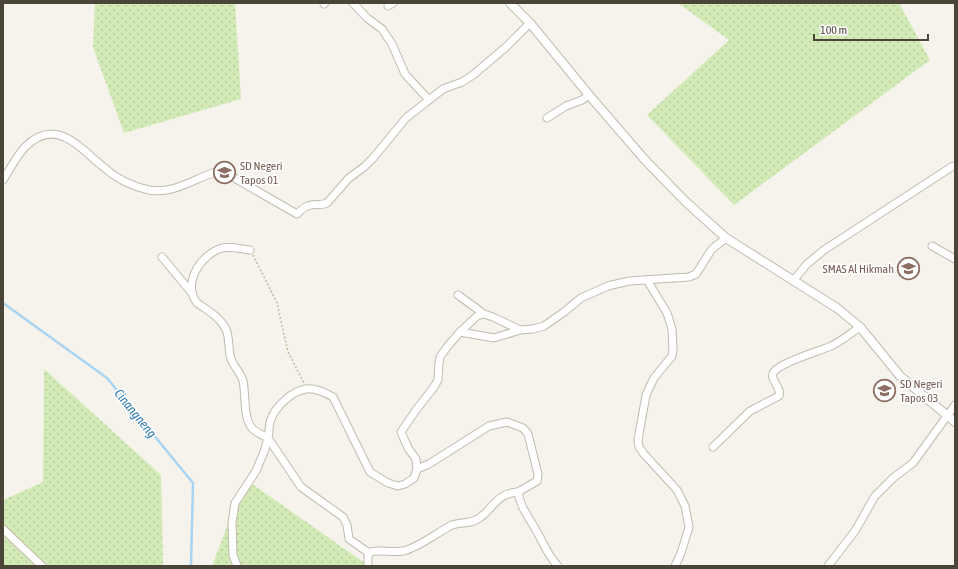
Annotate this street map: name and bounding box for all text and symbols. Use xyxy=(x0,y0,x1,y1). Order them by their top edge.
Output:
scale bar xyxy=(814,16,928,42)
text: 100 m xyxy=(820,23,847,37)
place label: SD Negeri Tapos 01 xyxy=(240,159,283,187)
school or university icon: SD Negeri Tapos 01 xyxy=(211,160,237,186)
school or university icon: SMAS Al Hikmah xyxy=(896,256,922,282)
place label: SMAS Al Hikmah xyxy=(823,262,894,276)
place label: SD Negeri Tapos 03 xyxy=(900,377,943,405)
school or university icon: SD Negeri Tapos 03 xyxy=(872,378,898,404)
water label: Cinangneng xyxy=(111,386,160,441)

